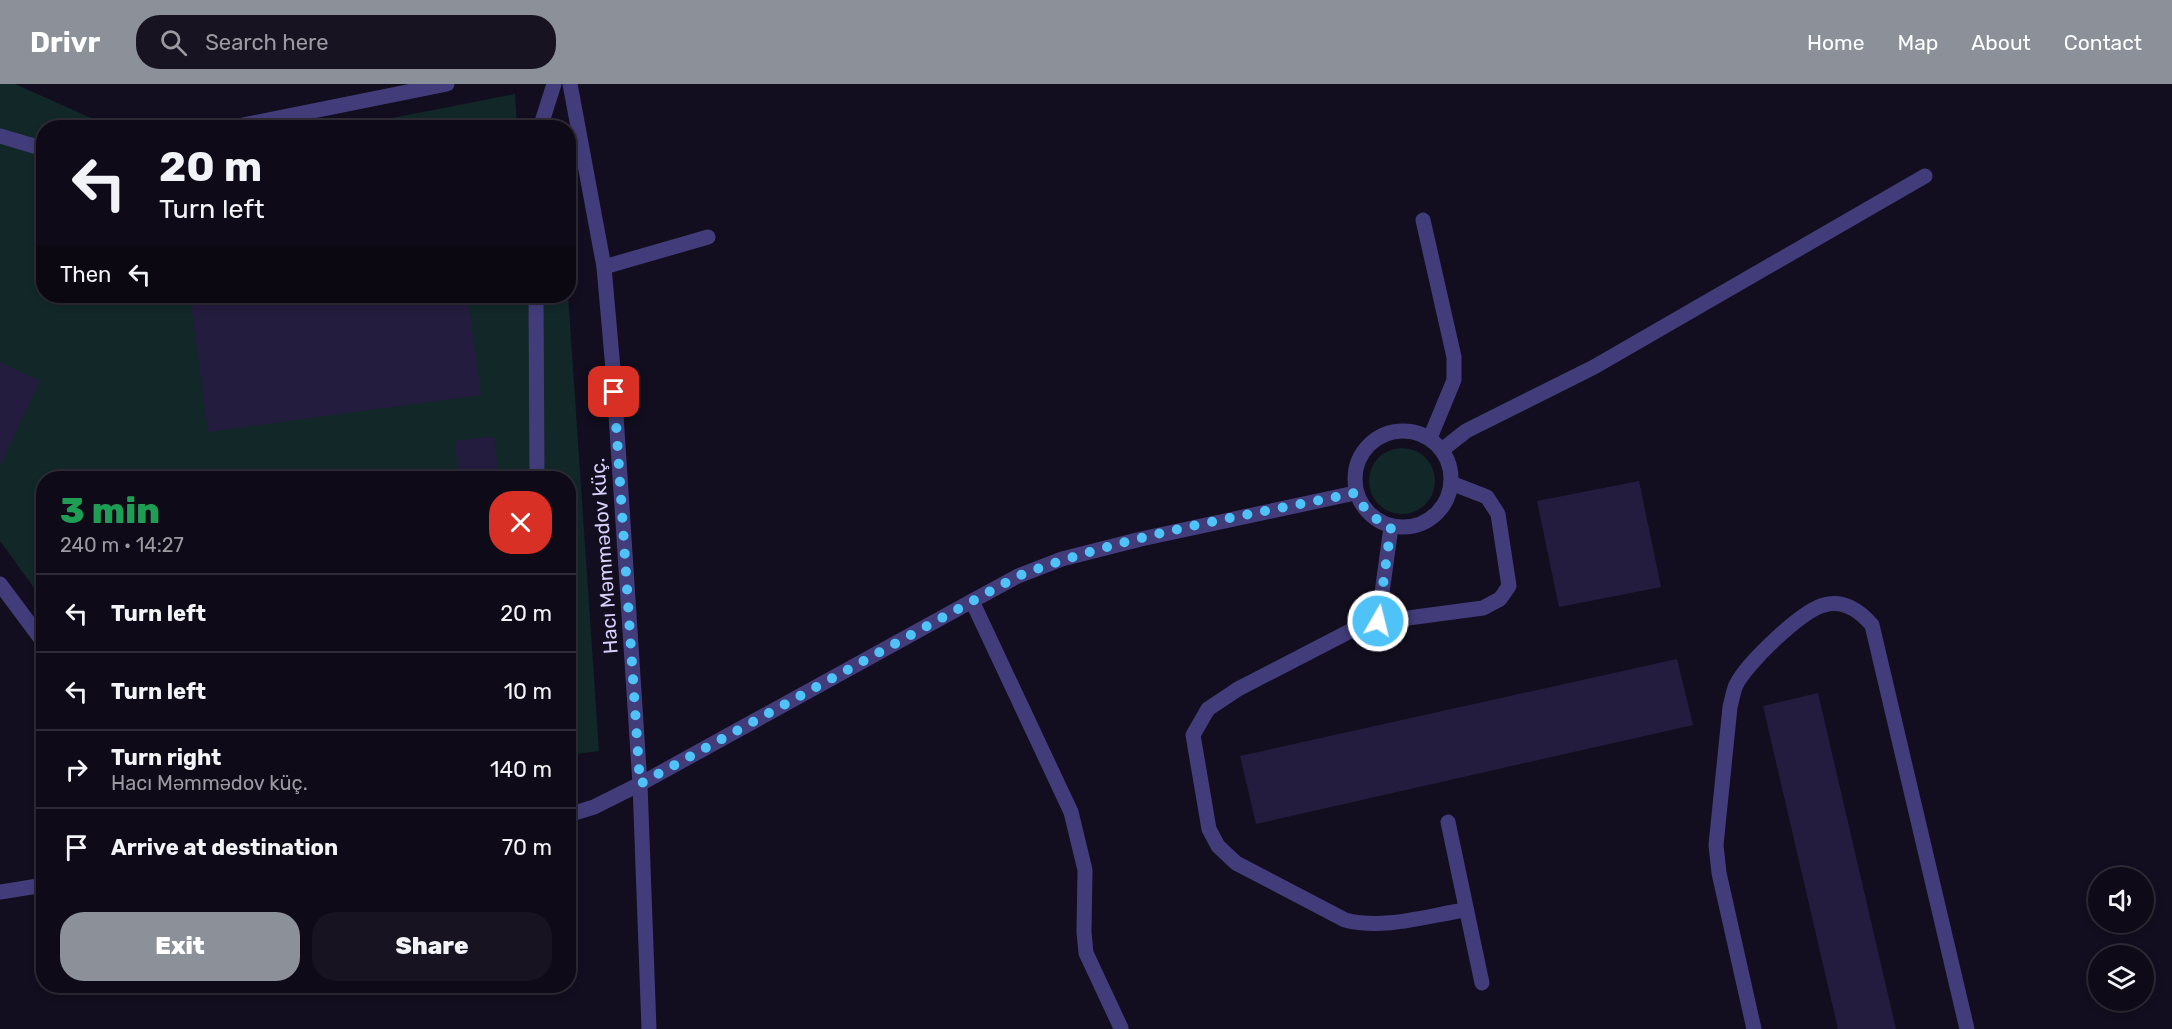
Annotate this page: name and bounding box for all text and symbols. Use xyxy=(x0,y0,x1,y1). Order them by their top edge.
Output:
search box xyxy=(136,15,556,69)
text: Drivr xyxy=(30,26,100,59)
icon: search xyxy=(157,26,190,59)
text: Search here xyxy=(205,29,329,56)
text: Home xyxy=(1807,30,1864,55)
text: Map xyxy=(1897,30,1938,55)
text: About xyxy=(1971,30,2031,55)
text: Contact xyxy=(2064,30,2142,55)
text: 20 m xyxy=(159,142,262,192)
icon: left xyxy=(60,144,138,222)
text: Turn left xyxy=(159,193,264,225)
icon: left xyxy=(123,258,156,291)
text: Then xyxy=(60,261,111,288)
pin xyxy=(588,366,639,417)
icon: arrive xyxy=(597,375,630,408)
street label: Hacı Məmmədov küç. xyxy=(585,457,623,655)
text: 3 min xyxy=(60,489,160,532)
button: close xyxy=(489,491,552,554)
text: 240 m · 14:27 xyxy=(60,533,184,557)
position arrow xyxy=(1346,589,1410,653)
icon: left xyxy=(60,597,93,630)
text: Turn left xyxy=(111,600,206,627)
text: 20 m xyxy=(500,600,552,627)
icon: left xyxy=(60,675,93,708)
text: Turn left xyxy=(111,678,206,705)
text: 10 m xyxy=(504,678,552,705)
text: Turn right xyxy=(111,744,221,771)
icon: right xyxy=(60,753,93,786)
text: 140 m xyxy=(490,756,552,783)
text: Hacı Məmmədov küç. xyxy=(111,771,308,795)
icon: arrive xyxy=(60,831,93,864)
text: Arrive at destination xyxy=(111,834,338,861)
text: 70 m xyxy=(502,834,552,861)
map controls xyxy=(2088,867,2154,1011)
button: sound xyxy=(2088,867,2154,933)
button: Exit xyxy=(60,912,300,981)
button: Share xyxy=(312,912,552,981)
button: layers xyxy=(2088,945,2154,1011)

